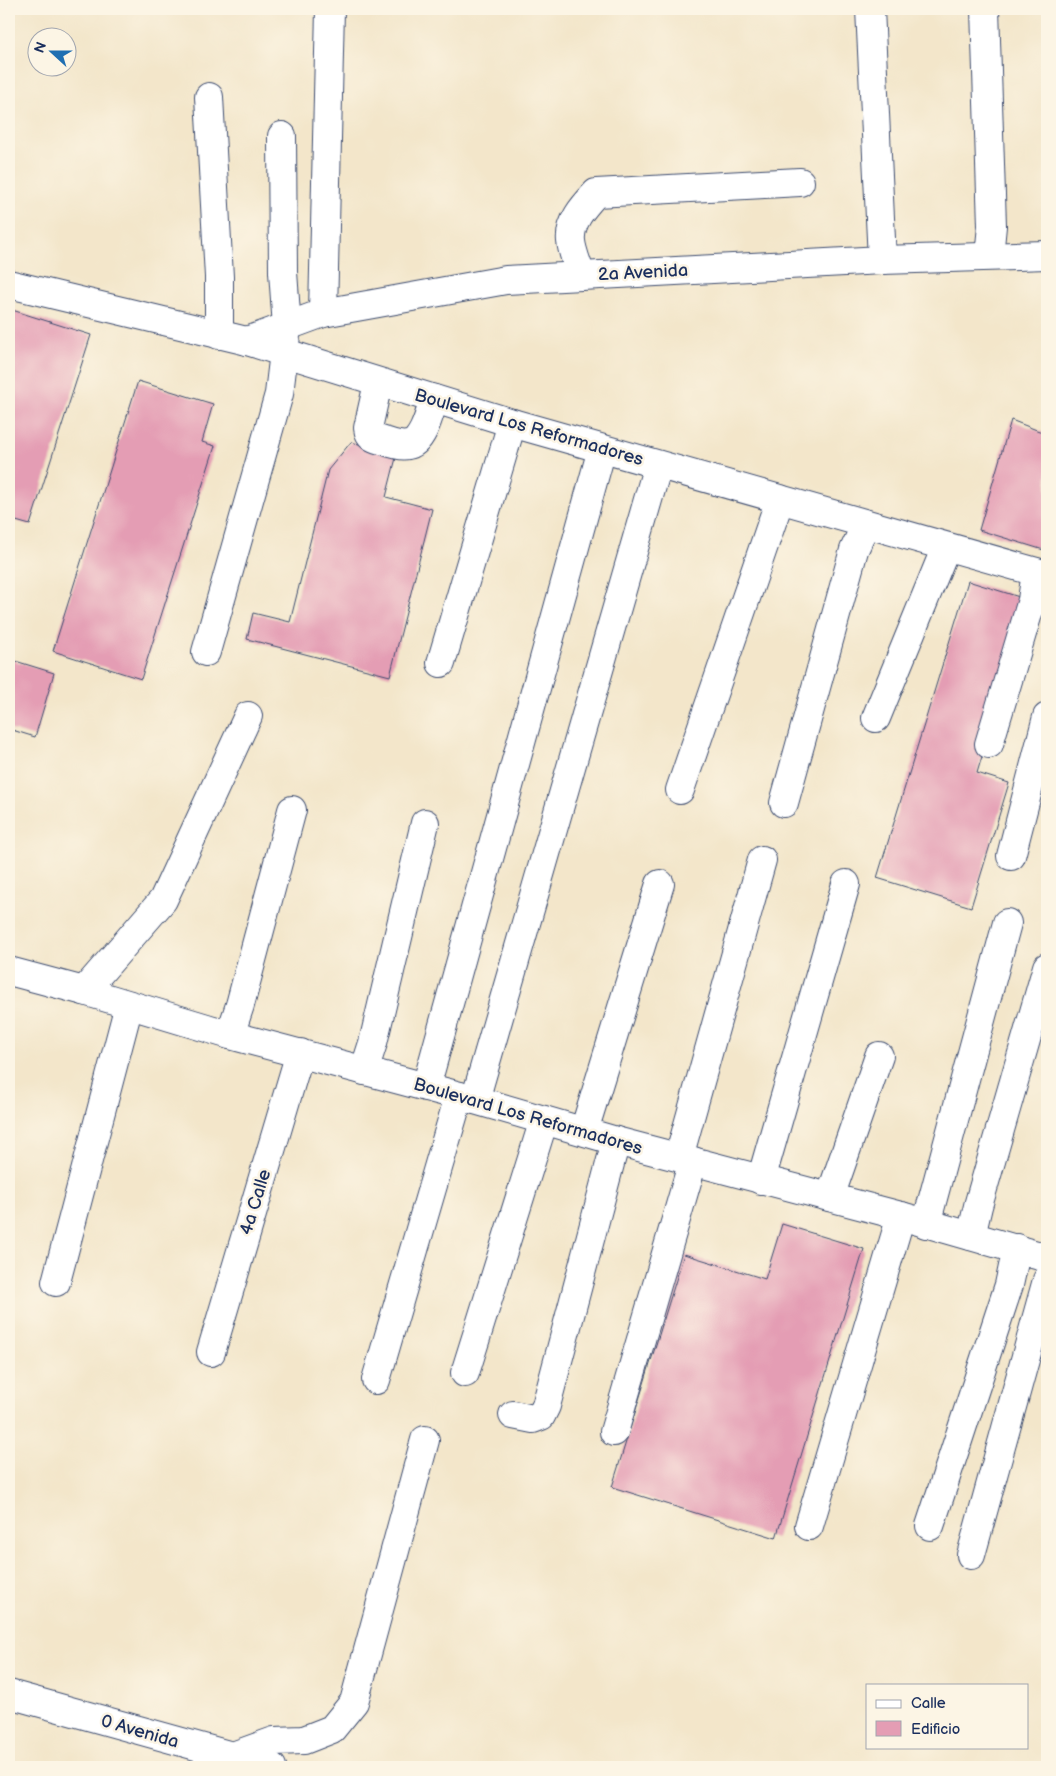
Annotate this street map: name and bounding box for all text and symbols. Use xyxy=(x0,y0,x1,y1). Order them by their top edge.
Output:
north arrow xyxy=(28,28,78,78)
text: N xyxy=(31,40,50,55)
street label: 2a Avenida xyxy=(597,260,689,285)
street label: Boulevard Los Reformadores xyxy=(412,385,646,470)
street label: Boulevard Los Reformadores xyxy=(411,1074,645,1159)
street label: 4a Calle xyxy=(236,1166,275,1238)
legend xyxy=(866,1684,1028,1748)
text: Calle xyxy=(911,1694,946,1713)
street label: 0 Avenida xyxy=(99,1710,181,1753)
text: Edificio xyxy=(911,1720,960,1739)

